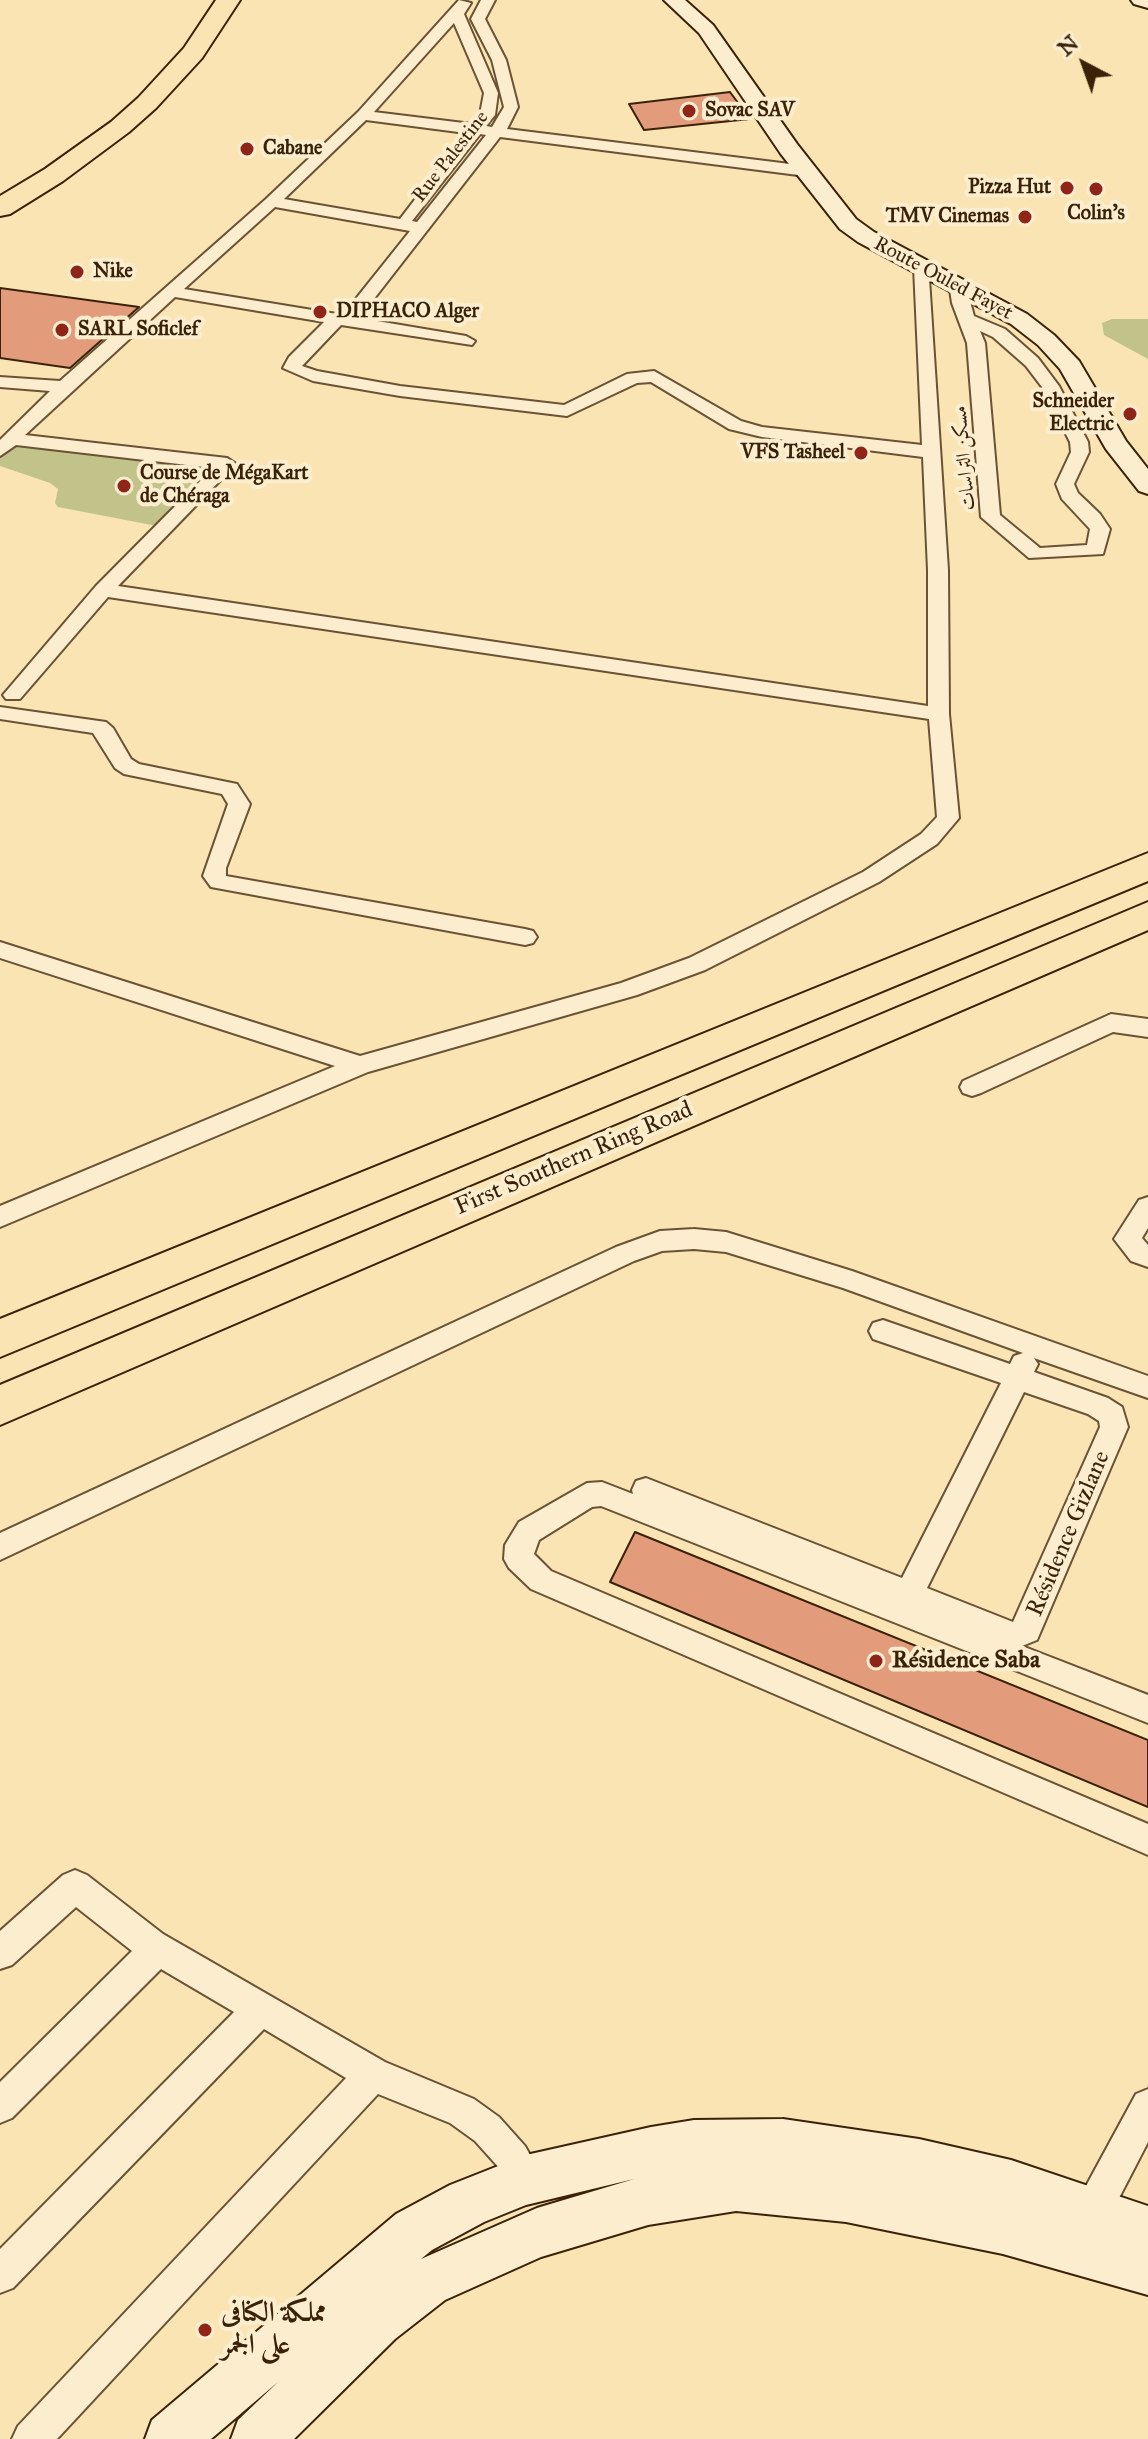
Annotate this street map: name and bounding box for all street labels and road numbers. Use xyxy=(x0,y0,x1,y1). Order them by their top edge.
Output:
street label: Rue Palestine xyxy=(408,107,494,207)
street label: Route Ouled Fayet xyxy=(869,232,1017,326)
street label: مسكن التراسات xyxy=(948,405,982,511)
street label: First Southern Ring Road xyxy=(451,1096,697,1222)
street label: Résidence Gizlane xyxy=(1021,1447,1117,1621)

